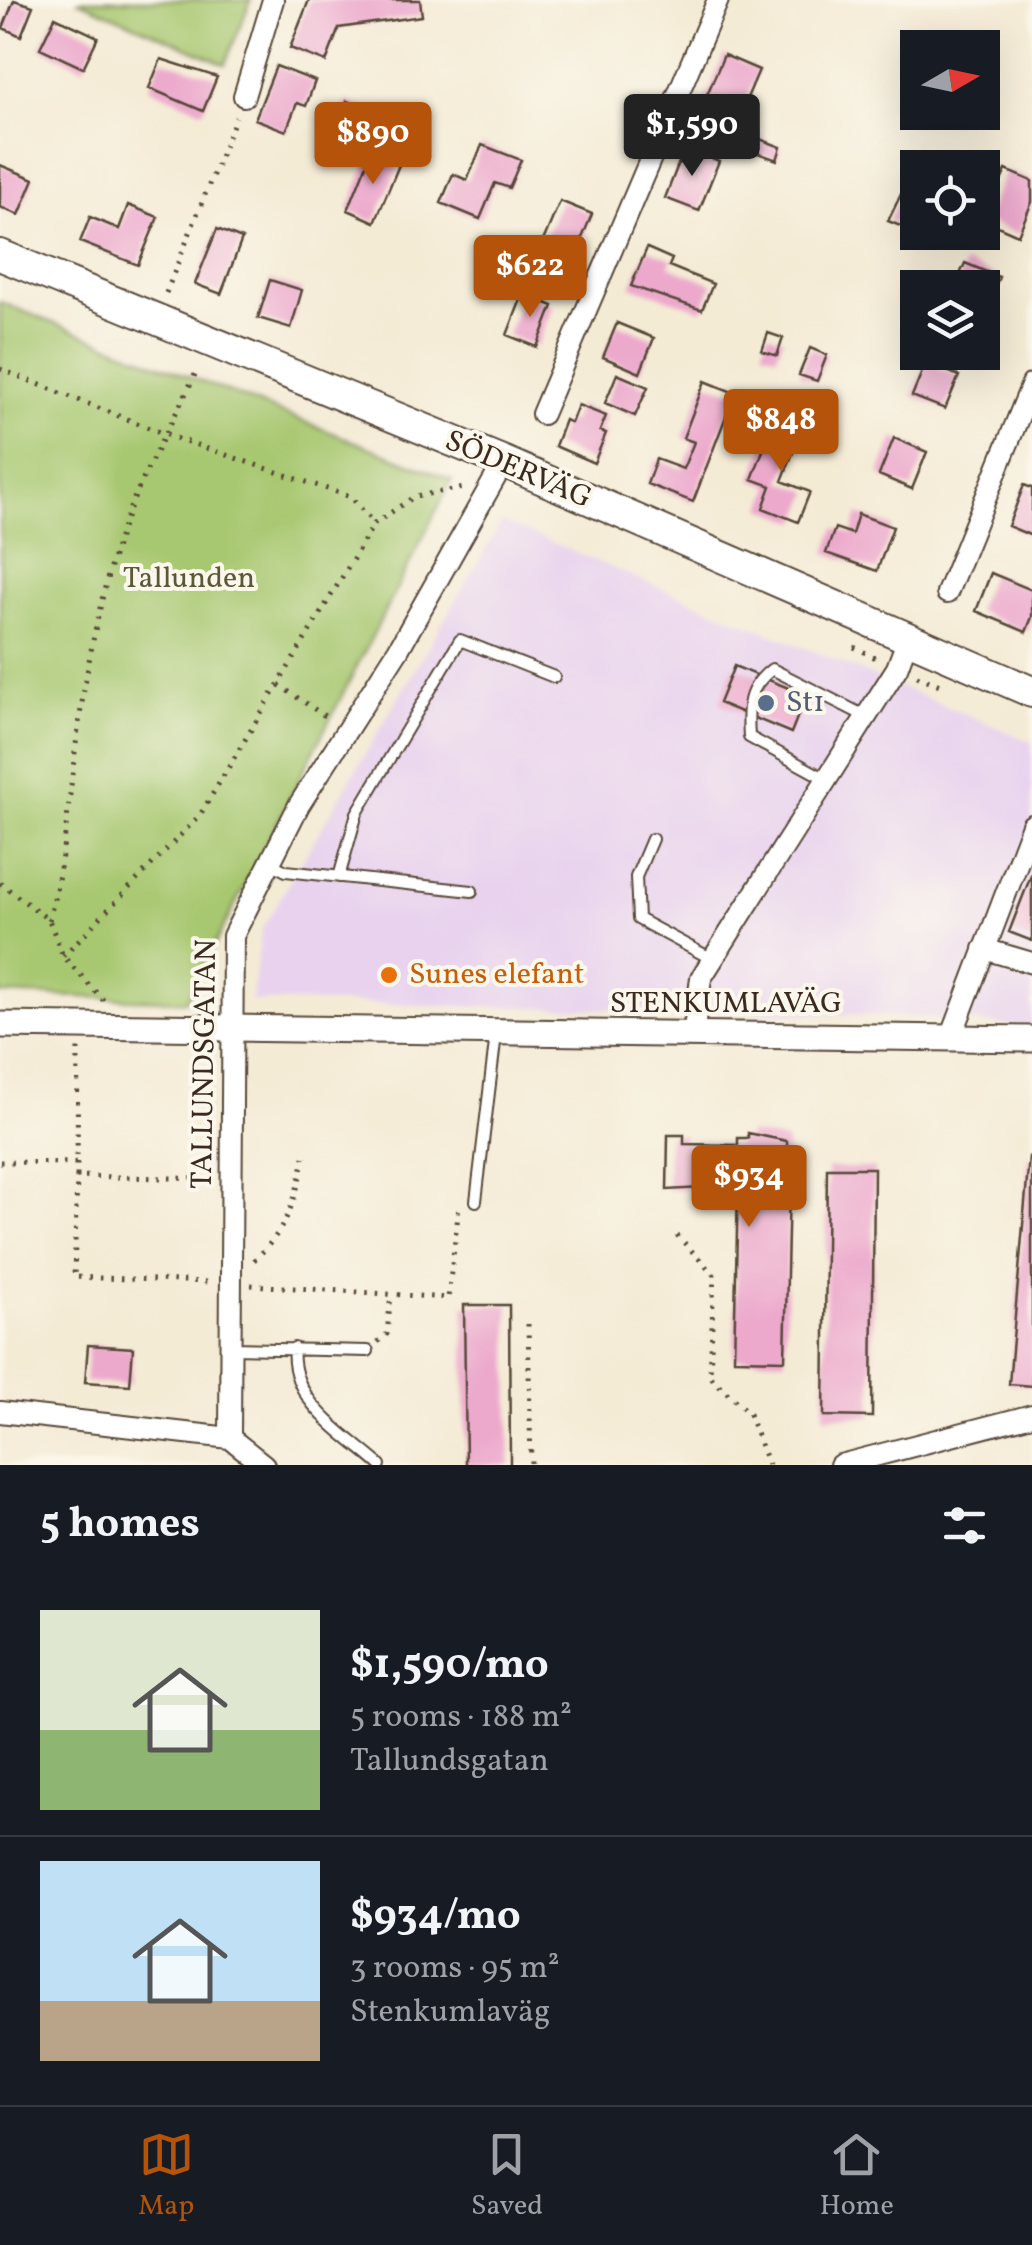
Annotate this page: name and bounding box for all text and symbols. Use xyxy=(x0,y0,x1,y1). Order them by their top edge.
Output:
north arrow xyxy=(900,30,1000,130)
map controls xyxy=(900,30,1000,370)
pin: $1,590 xyxy=(611,94,773,179)
pin: $890 xyxy=(314,102,432,187)
text: $1,590 xyxy=(646,104,738,148)
text: $890 xyxy=(337,112,409,156)
button: locate xyxy=(900,150,1000,250)
pin: $622 xyxy=(471,235,589,320)
text: $622 xyxy=(496,245,564,289)
button: layers xyxy=(900,270,1000,370)
pin: $848 xyxy=(722,389,840,474)
text: $848 xyxy=(745,399,817,443)
street label: SÖDERVÄG xyxy=(438,420,598,520)
park label: Tallunden xyxy=(123,558,255,600)
place label: St1 xyxy=(786,682,825,724)
marker: St1 xyxy=(755,692,777,714)
street label: TALLUNDSGATAN xyxy=(182,939,228,1189)
place label: Sunes elefant xyxy=(409,954,585,996)
marker: Sunes elefant xyxy=(378,964,400,986)
street label: STENKUMLAVÄG xyxy=(610,983,842,1025)
pin: $934 xyxy=(690,1145,808,1230)
text: $934 xyxy=(714,1155,784,1199)
text: 5 homes xyxy=(40,1496,200,1555)
icon: filters xyxy=(937,1498,992,1553)
text: $1,590/mo xyxy=(350,1637,549,1696)
icon: home xyxy=(120,1650,240,1770)
text: 5 rooms · 188 m² xyxy=(350,1696,572,1740)
text: Tallundsgatan xyxy=(350,1740,549,1784)
text: $934/mo xyxy=(350,1888,521,1947)
icon: home xyxy=(120,1901,240,2021)
text: 3 rooms · 95 m² xyxy=(350,1947,560,1991)
text: Stenkumlaväg xyxy=(350,1991,550,2035)
tab: Map xyxy=(138,2127,194,2226)
tab: Saved xyxy=(471,2127,543,2226)
tab: Home xyxy=(820,2127,894,2226)

